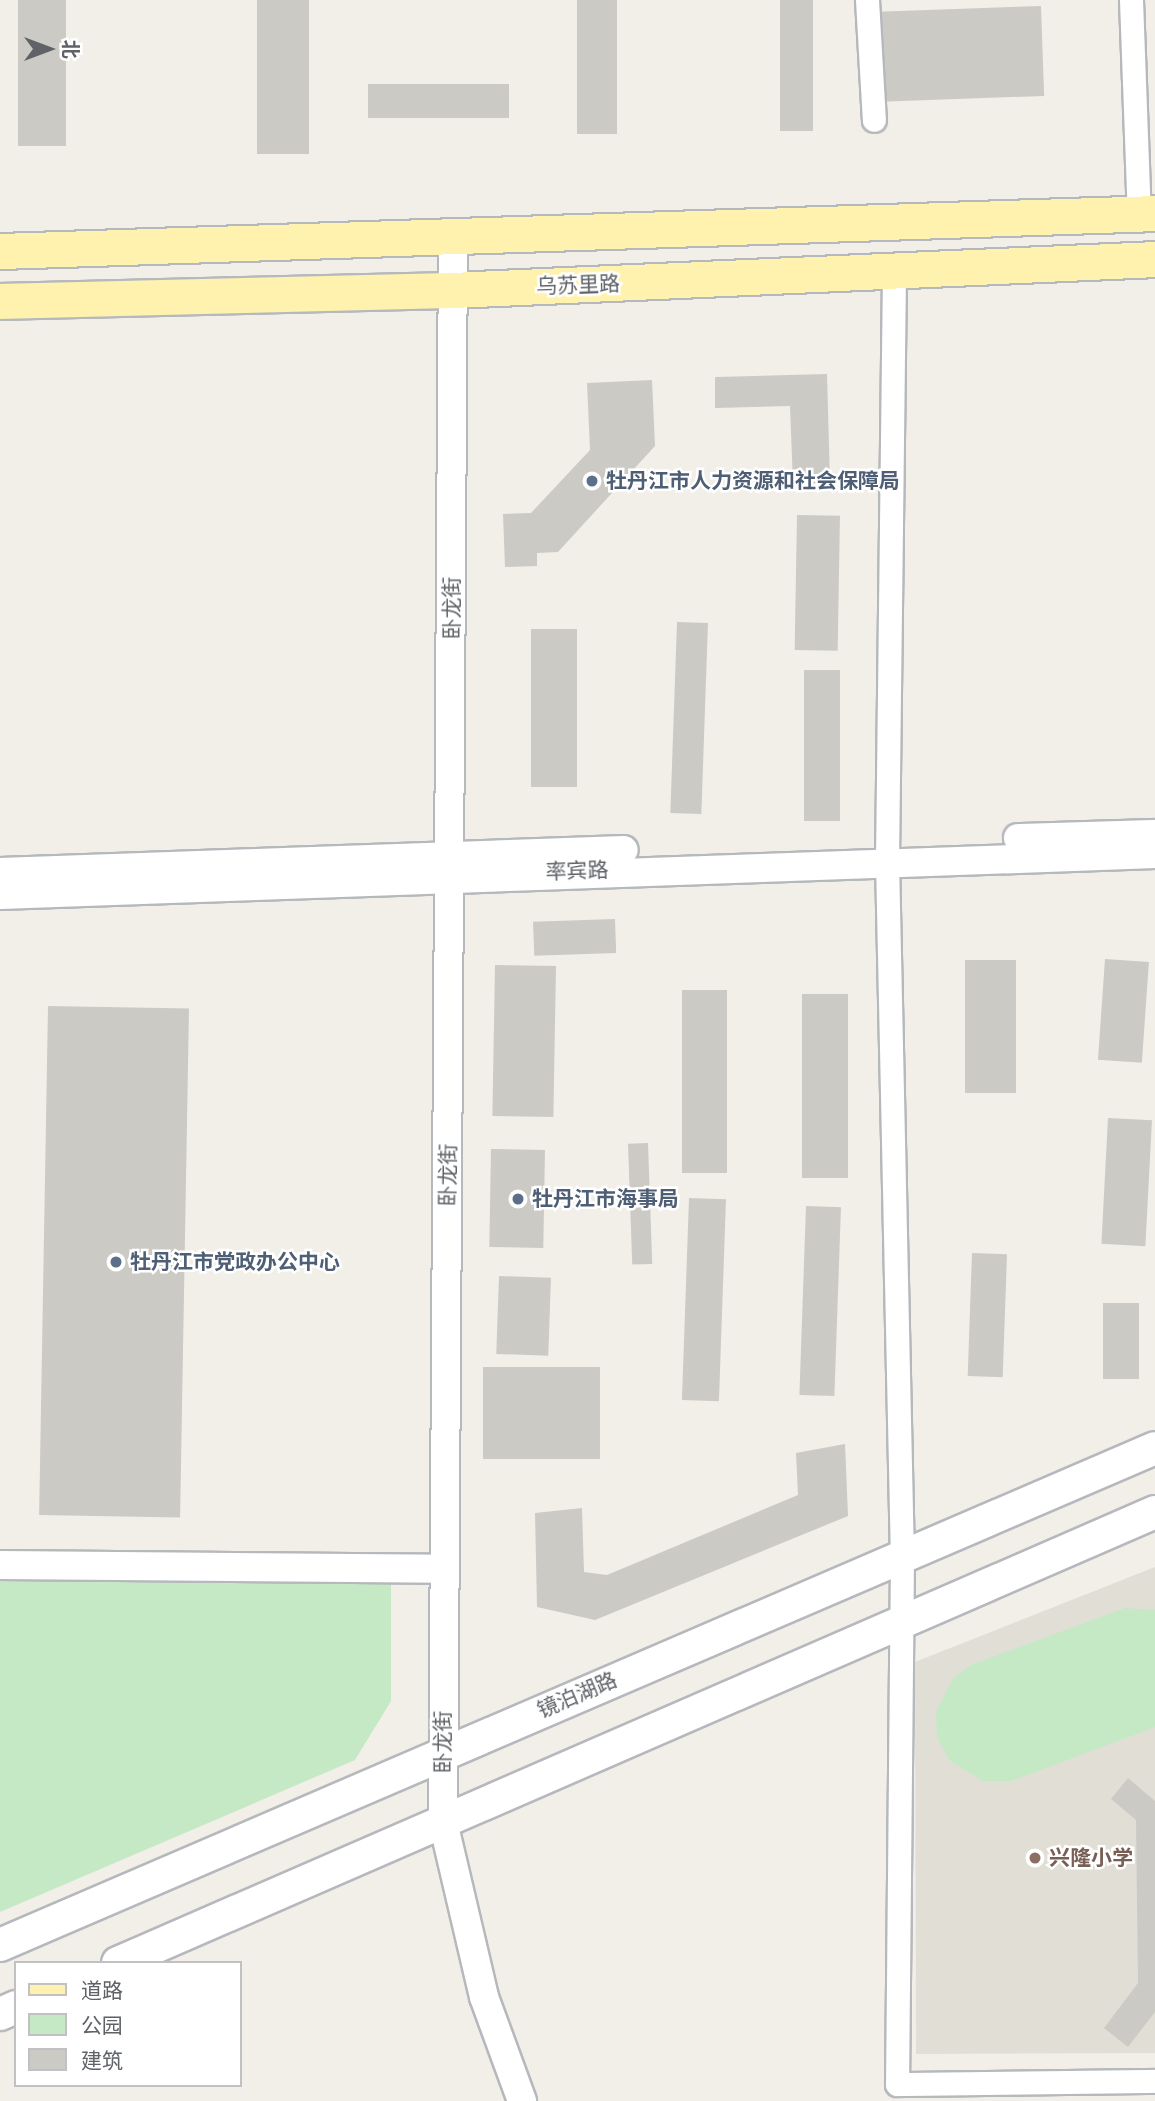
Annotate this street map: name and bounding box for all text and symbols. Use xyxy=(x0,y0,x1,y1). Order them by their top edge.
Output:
north arrow xyxy=(14,14,84,84)
text: 北 xyxy=(57,39,83,59)
street label: 乌苏里路 xyxy=(536,271,620,299)
place label: 牡丹江市人力资源和社会保障局 xyxy=(606,468,900,494)
marker: 牡丹江市人力资源和社会保障局 xyxy=(584,473,600,489)
street label: 卧龙街 xyxy=(439,577,465,639)
street label: 率宾路 xyxy=(545,857,609,885)
street label: 卧龙街 xyxy=(435,1143,461,1207)
place label: 牡丹江市海事局 xyxy=(532,1186,679,1212)
marker: 牡丹江市海事局 xyxy=(510,1191,526,1207)
place label: 牡丹江市党政办公中心 xyxy=(130,1249,340,1275)
marker: 牡丹江市党政办公中心 xyxy=(108,1254,124,1270)
street label: 镜泊湖路 xyxy=(533,1667,621,1723)
street label: 卧龙街 xyxy=(430,1711,456,1773)
place label: 兴隆小学 xyxy=(1049,1845,1133,1871)
marker: 兴隆小学 xyxy=(1027,1850,1043,1866)
legend xyxy=(14,1961,242,2087)
text: 道路 xyxy=(81,1977,123,2005)
text: 公园 xyxy=(81,2012,123,2040)
text: 建筑 xyxy=(81,2047,123,2075)

